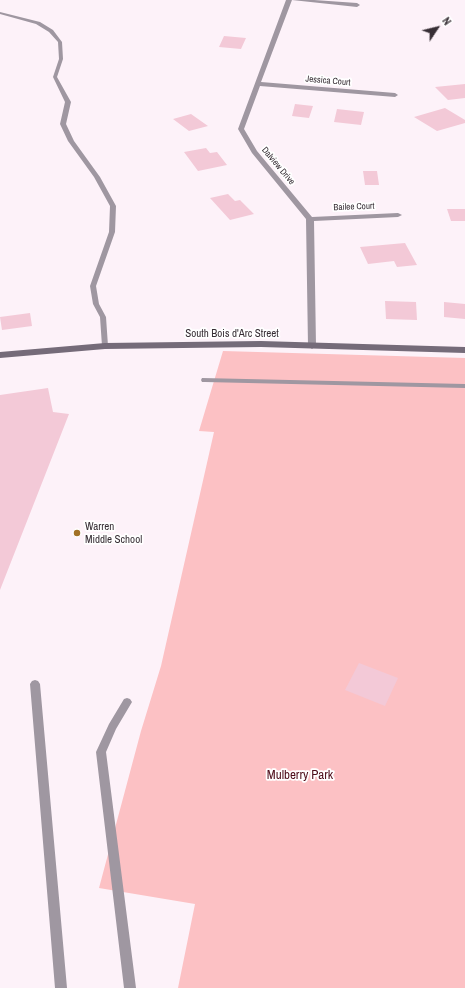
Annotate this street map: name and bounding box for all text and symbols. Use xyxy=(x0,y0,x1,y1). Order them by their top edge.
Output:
north arrow xyxy=(417,8,457,48)
text: N xyxy=(439,14,454,28)
street label: Jessica Court xyxy=(305,74,351,88)
street label: Dalview Drive xyxy=(259,145,297,187)
street label: Bailee Court xyxy=(333,201,375,213)
street label: South Bois d'Arc Street xyxy=(185,327,279,341)
place label: Warren Middle School xyxy=(85,520,142,546)
marker: Warren Middle School xyxy=(72,528,82,538)
park label: Mulberry Park xyxy=(267,768,333,784)

